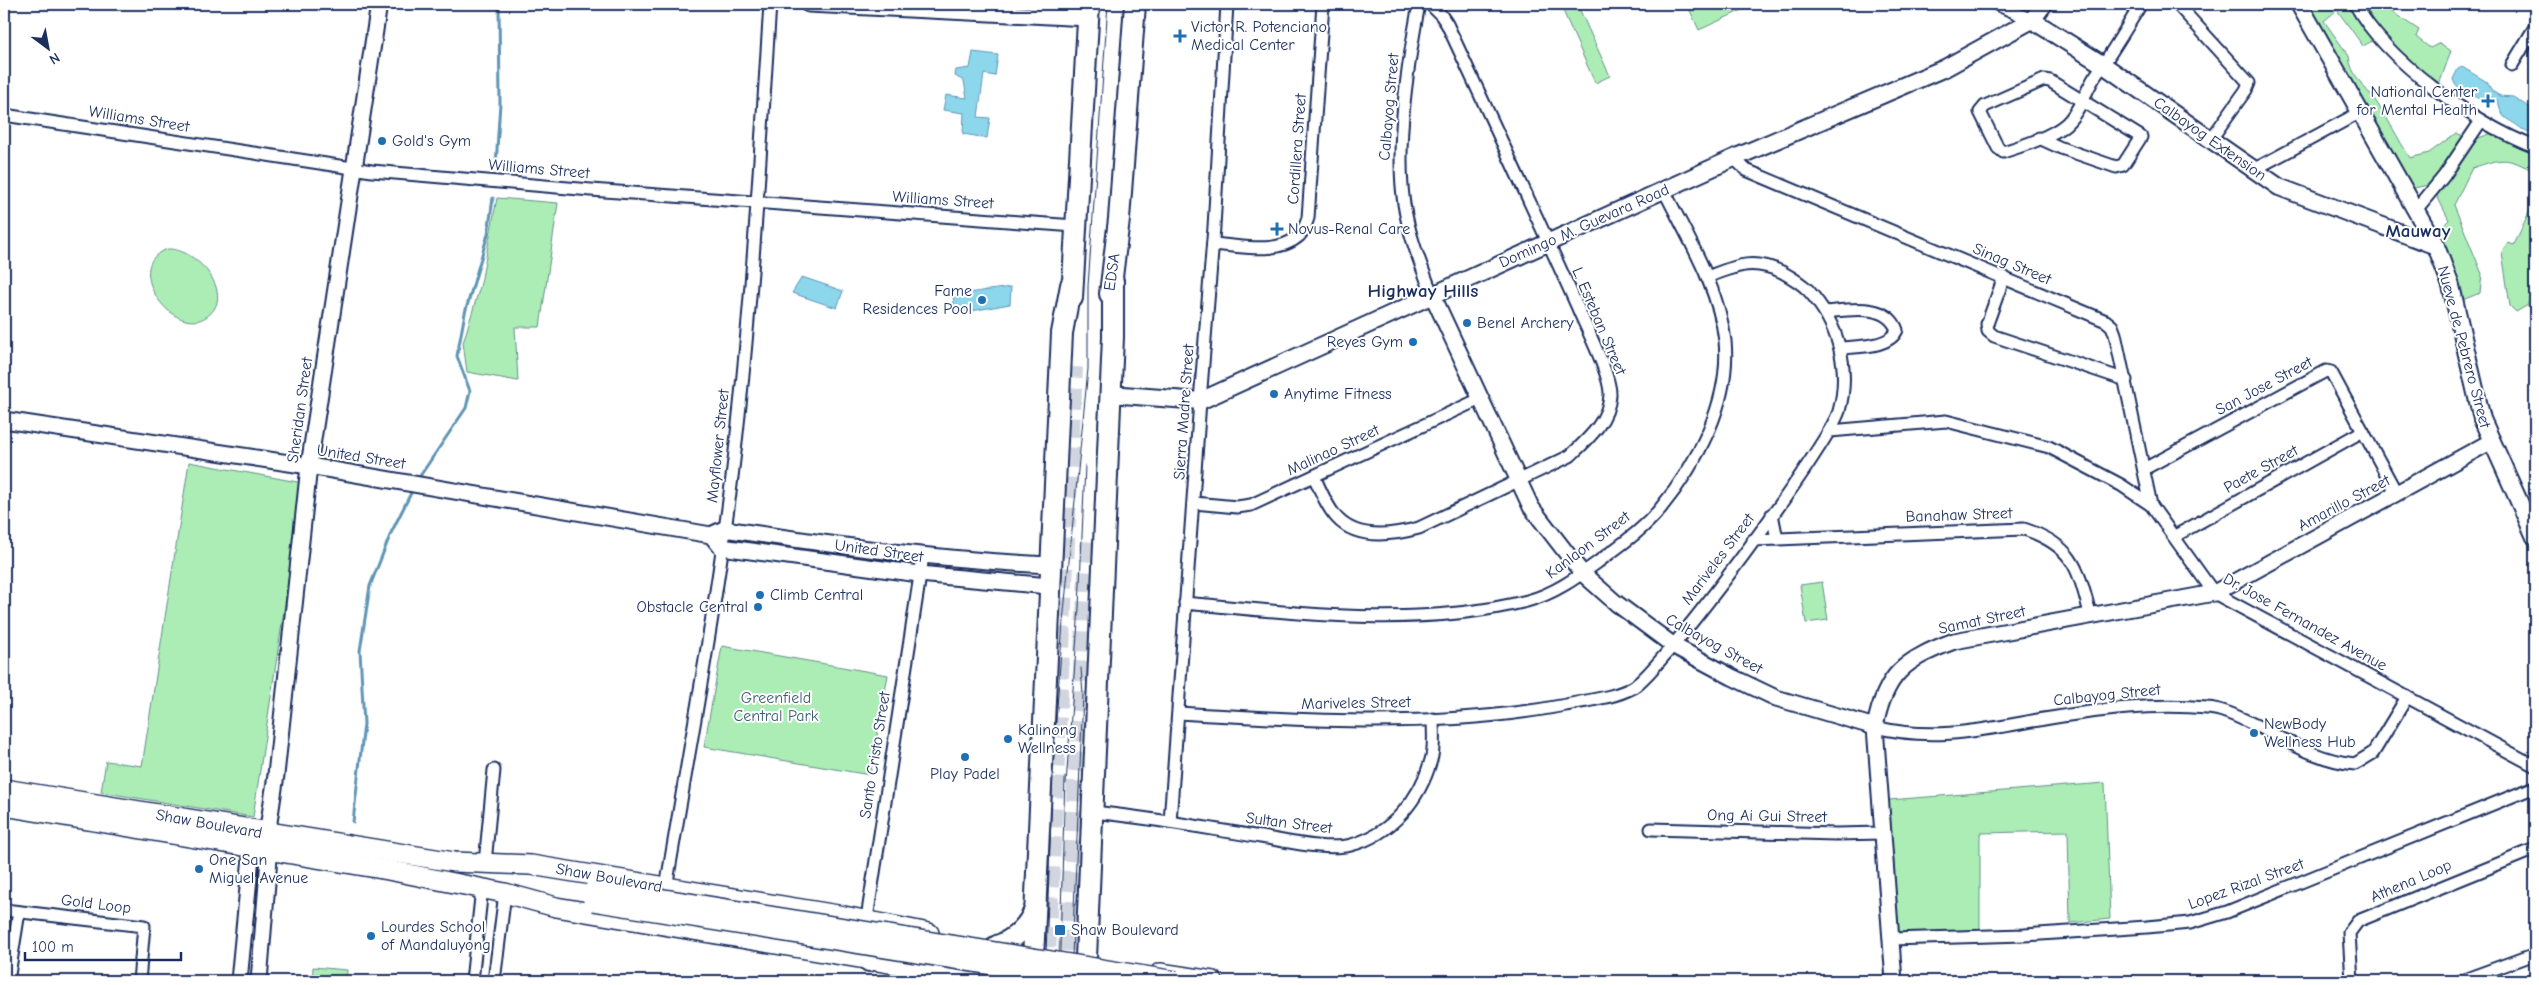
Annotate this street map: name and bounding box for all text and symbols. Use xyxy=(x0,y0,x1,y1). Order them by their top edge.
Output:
place label: Victor R. Potenciano Medical Center xyxy=(1191,18,1327,54)
north arrow xyxy=(22,22,72,72)
marker: Victor R. Potenciano Medical Center xyxy=(1173,29,1187,43)
text: N xyxy=(46,49,63,68)
street label: Calbayog Street xyxy=(1375,52,1403,161)
place label: National Center for Mental Health xyxy=(2356,83,2478,119)
street label: Cordillera Street xyxy=(1284,93,1310,205)
street label: Calbayog Extension xyxy=(2150,93,2270,185)
marker: National Center for Mental Health xyxy=(2481,94,2495,108)
street label: Williams Street xyxy=(87,102,191,136)
place label: Gold's Gym xyxy=(392,132,471,150)
marker: Gold's Gym xyxy=(376,135,388,147)
street label: Williams Street xyxy=(488,156,591,182)
street label: Domingo M. Guevara Road xyxy=(1496,180,1672,272)
street label: Williams Street xyxy=(892,187,995,213)
place label: Novus-Renal Care xyxy=(1288,220,1410,238)
district label: Mauway xyxy=(2386,220,2451,242)
marker: Novus-Renal Care xyxy=(1270,222,1284,236)
street label: Sinag Street xyxy=(1970,239,2054,289)
street label: EDSA xyxy=(1100,252,1124,292)
street label: L. Esteban Street xyxy=(1568,264,1630,378)
street label: Nueve de Pebrero Street xyxy=(2434,264,2494,430)
district label: Highway Hills xyxy=(1368,280,1478,302)
place label: Fame Residences Pool xyxy=(863,282,972,318)
marker: Fame Residences Pool xyxy=(976,294,988,306)
place label: Benel Archery xyxy=(1477,314,1574,332)
marker: Benel Archery xyxy=(1461,317,1473,329)
place label: Reyes Gym xyxy=(1327,333,1403,351)
marker: Reyes Gym xyxy=(1407,336,1419,348)
street label: Sierra Madre Street xyxy=(1170,343,1198,481)
street label: San Jose Street xyxy=(2213,353,2316,419)
street label: Sheridan Street xyxy=(284,356,316,464)
place label: Anytime Fitness xyxy=(1284,385,1392,403)
street label: Mayflower Street xyxy=(703,388,733,504)
marker: Anytime Fitness xyxy=(1268,388,1280,400)
street label: Malinao Street xyxy=(1284,421,1382,479)
street label: United Street xyxy=(315,441,407,473)
street label: Paete Street xyxy=(2221,441,2302,497)
street label: Amarillo Street xyxy=(2295,471,2393,535)
street label: Banahaw Street xyxy=(1905,504,2013,526)
street label: Kanlaon Street xyxy=(1542,507,1634,582)
street label: Mariveles Street xyxy=(1678,509,1758,608)
street label: United Street xyxy=(833,536,925,566)
street label: Dr. Jose Fernandez Avenue xyxy=(2220,569,2390,675)
place label: Climb Central xyxy=(770,586,863,604)
marker: Climb Central xyxy=(754,589,766,601)
place label: Obstacle Central xyxy=(637,598,748,616)
marker: Obstacle Central xyxy=(752,601,764,613)
street label: Samat Street xyxy=(1937,602,2028,638)
street label: Calbayog Street xyxy=(1663,610,1766,678)
street label: Calbayog Street xyxy=(2053,680,2162,710)
park label: Greenfield Central Park xyxy=(733,689,819,725)
street label: Santo Cristo Street xyxy=(856,690,894,820)
street label: Mariveles Street xyxy=(1301,693,1411,713)
place label: NewBody Wellness Hub xyxy=(2264,715,2356,751)
place label: Kalinong Wellness xyxy=(1018,721,1077,757)
marker: NewBody Wellness Hub xyxy=(2248,727,2260,739)
marker: Kalinong Wellness xyxy=(1002,733,1014,745)
marker: Play Padel xyxy=(959,751,971,763)
place label: Play Padel xyxy=(930,765,1000,783)
street label: Shaw Boulevard xyxy=(154,806,264,842)
street label: Ong Ai Gui Street xyxy=(1707,806,1828,826)
street label: Sultan Street xyxy=(1245,809,1334,837)
place label: One San Miguel Avenue xyxy=(209,851,308,887)
street label: Lopez Rizal Street xyxy=(2186,855,2307,913)
street label: Athena Loop xyxy=(2368,856,2454,906)
street label: Shaw Boulevard xyxy=(554,860,664,896)
marker: One San Miguel Avenue xyxy=(193,863,205,875)
street label: Gold Loop xyxy=(60,891,132,917)
place label: Lourdes School of Mandaluyong xyxy=(381,918,491,954)
place label: Shaw Boulevard xyxy=(1071,921,1179,939)
marker: Shaw Boulevard xyxy=(1053,923,1067,937)
scale bar xyxy=(25,930,181,962)
marker: Lourdes School of Mandaluyong xyxy=(365,930,377,942)
text: 100 m xyxy=(32,938,74,956)

